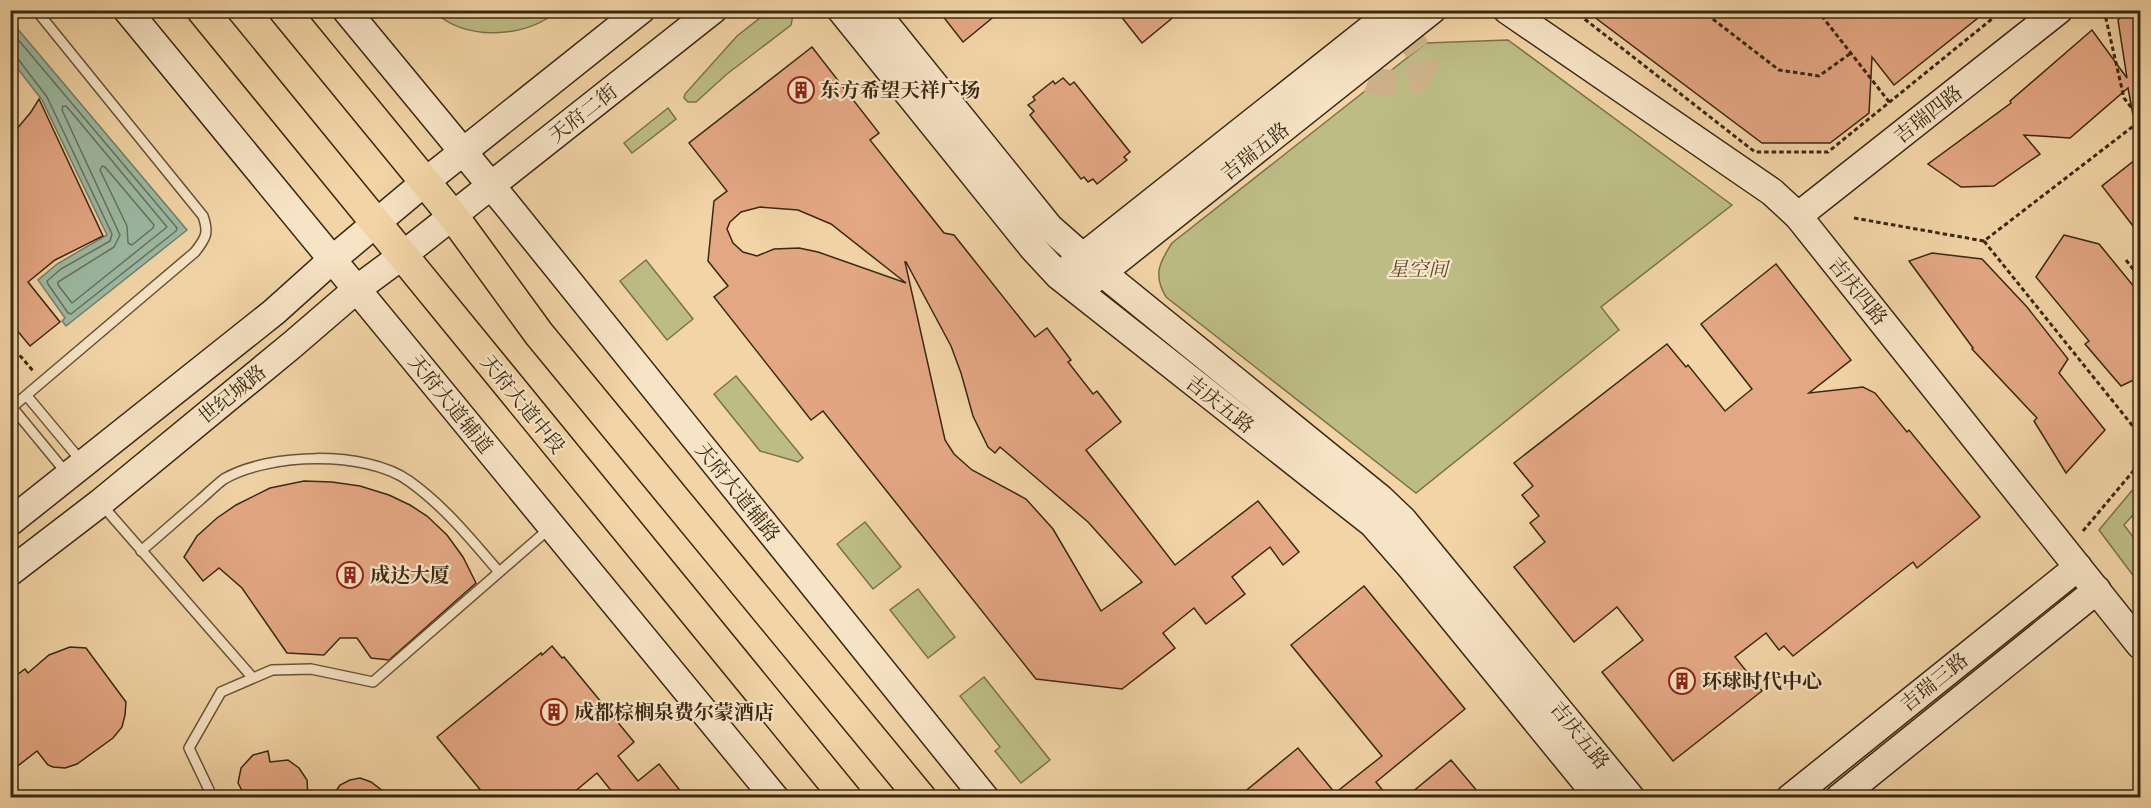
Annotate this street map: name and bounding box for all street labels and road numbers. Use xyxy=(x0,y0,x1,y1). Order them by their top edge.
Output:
street label: 天府二街 xyxy=(545,80,622,147)
street label: 吉瑞四路 xyxy=(1890,81,1967,148)
street label: 吉瑞五路 xyxy=(1217,118,1294,185)
street label: 吉庆四路 xyxy=(1824,253,1892,330)
street label: 天府大道辅道 xyxy=(404,350,497,458)
street label: 天府大道中段 xyxy=(476,350,569,458)
street label: 世纪城路 xyxy=(194,360,271,428)
street label: 吉庆五路 xyxy=(1181,371,1258,438)
street label: 天府大道辅路 xyxy=(691,438,784,546)
street label: 吉瑞三路 xyxy=(1896,648,1973,716)
street label: 吉庆五路 xyxy=(1546,697,1614,774)

